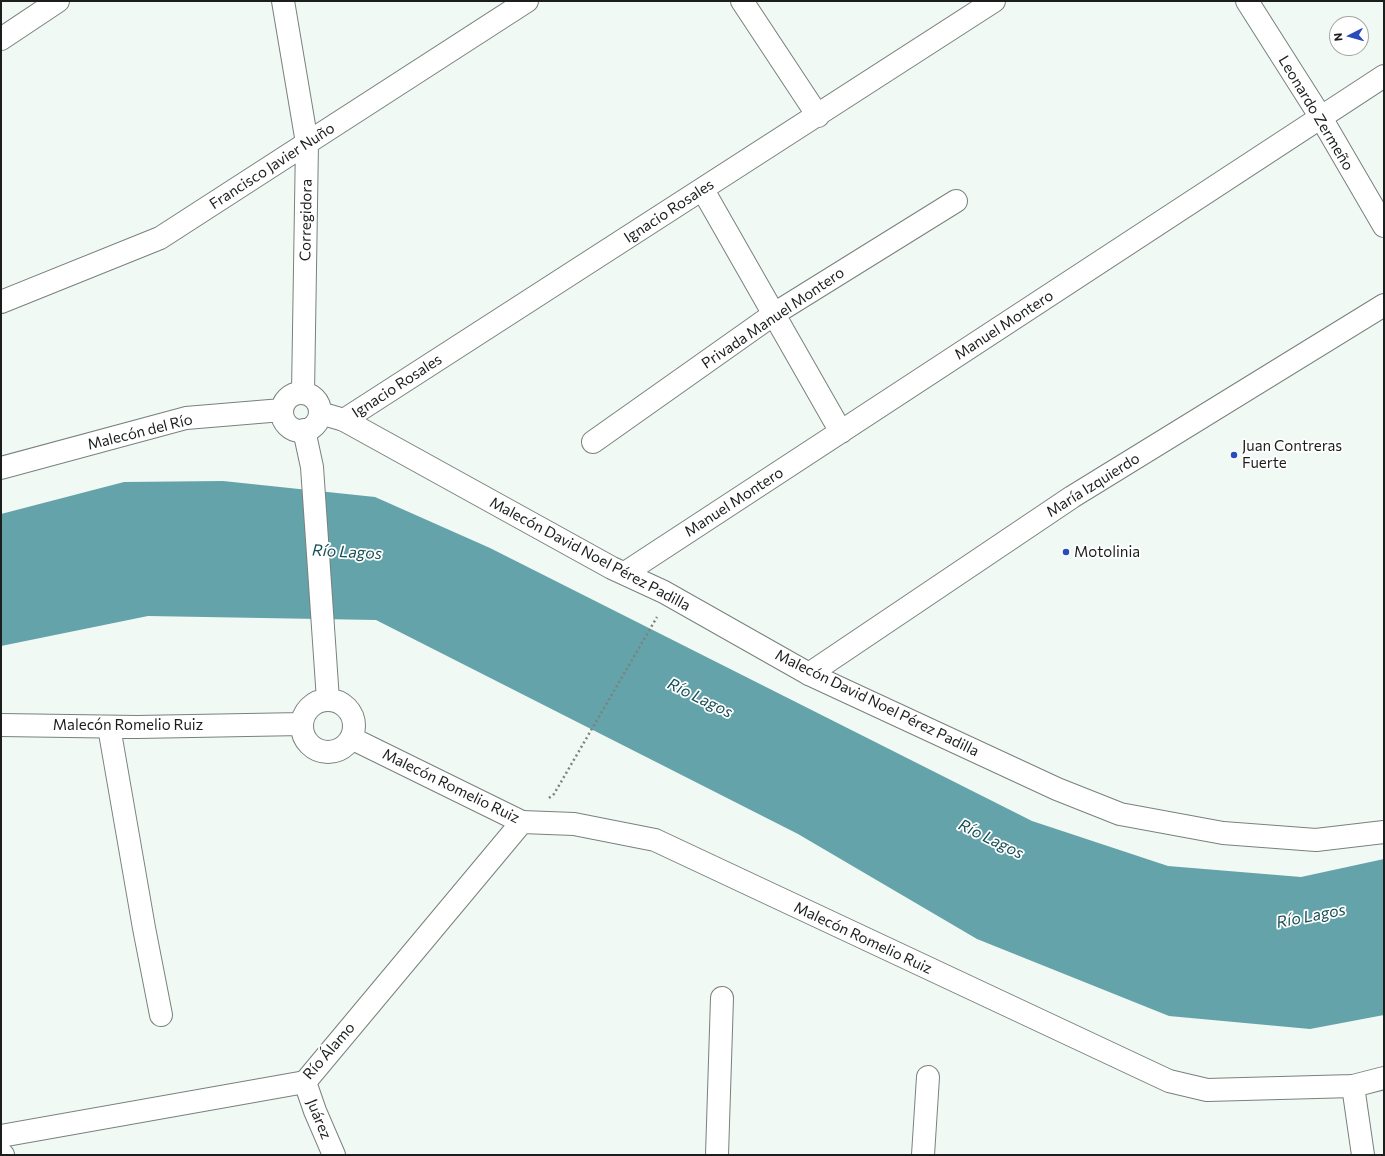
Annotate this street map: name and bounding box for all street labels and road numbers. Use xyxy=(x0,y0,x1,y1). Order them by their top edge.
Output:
street label: Leonardo Zermeño xyxy=(1275,52,1357,174)
street label: Francisco Javier Nuño xyxy=(206,119,338,213)
street label: Ignacio Rosales xyxy=(621,175,717,247)
street label: Corregidora xyxy=(296,179,316,261)
street label: Privada Manuel Montero xyxy=(698,264,848,372)
street label: Manuel Montero xyxy=(951,286,1057,364)
street label: Ignacio Rosales xyxy=(349,350,445,422)
street label: Malecón del Río xyxy=(86,410,194,454)
street label: María Izquierdo xyxy=(1043,449,1143,521)
street label: Manuel Montero xyxy=(681,463,787,541)
street label: Malecón David Noel Pérez Padilla xyxy=(487,493,693,615)
street label: Malecón David Noel Pérez Padilla xyxy=(772,646,982,760)
street label: Malecón Romelio Ruiz xyxy=(53,716,203,734)
street label: Malecón Romelio Ruiz xyxy=(380,745,522,827)
street label: Malecón Romelio Ruiz xyxy=(791,898,935,978)
street label: Río Álamo xyxy=(299,1019,359,1083)
street label: Juárez xyxy=(303,1096,335,1142)

